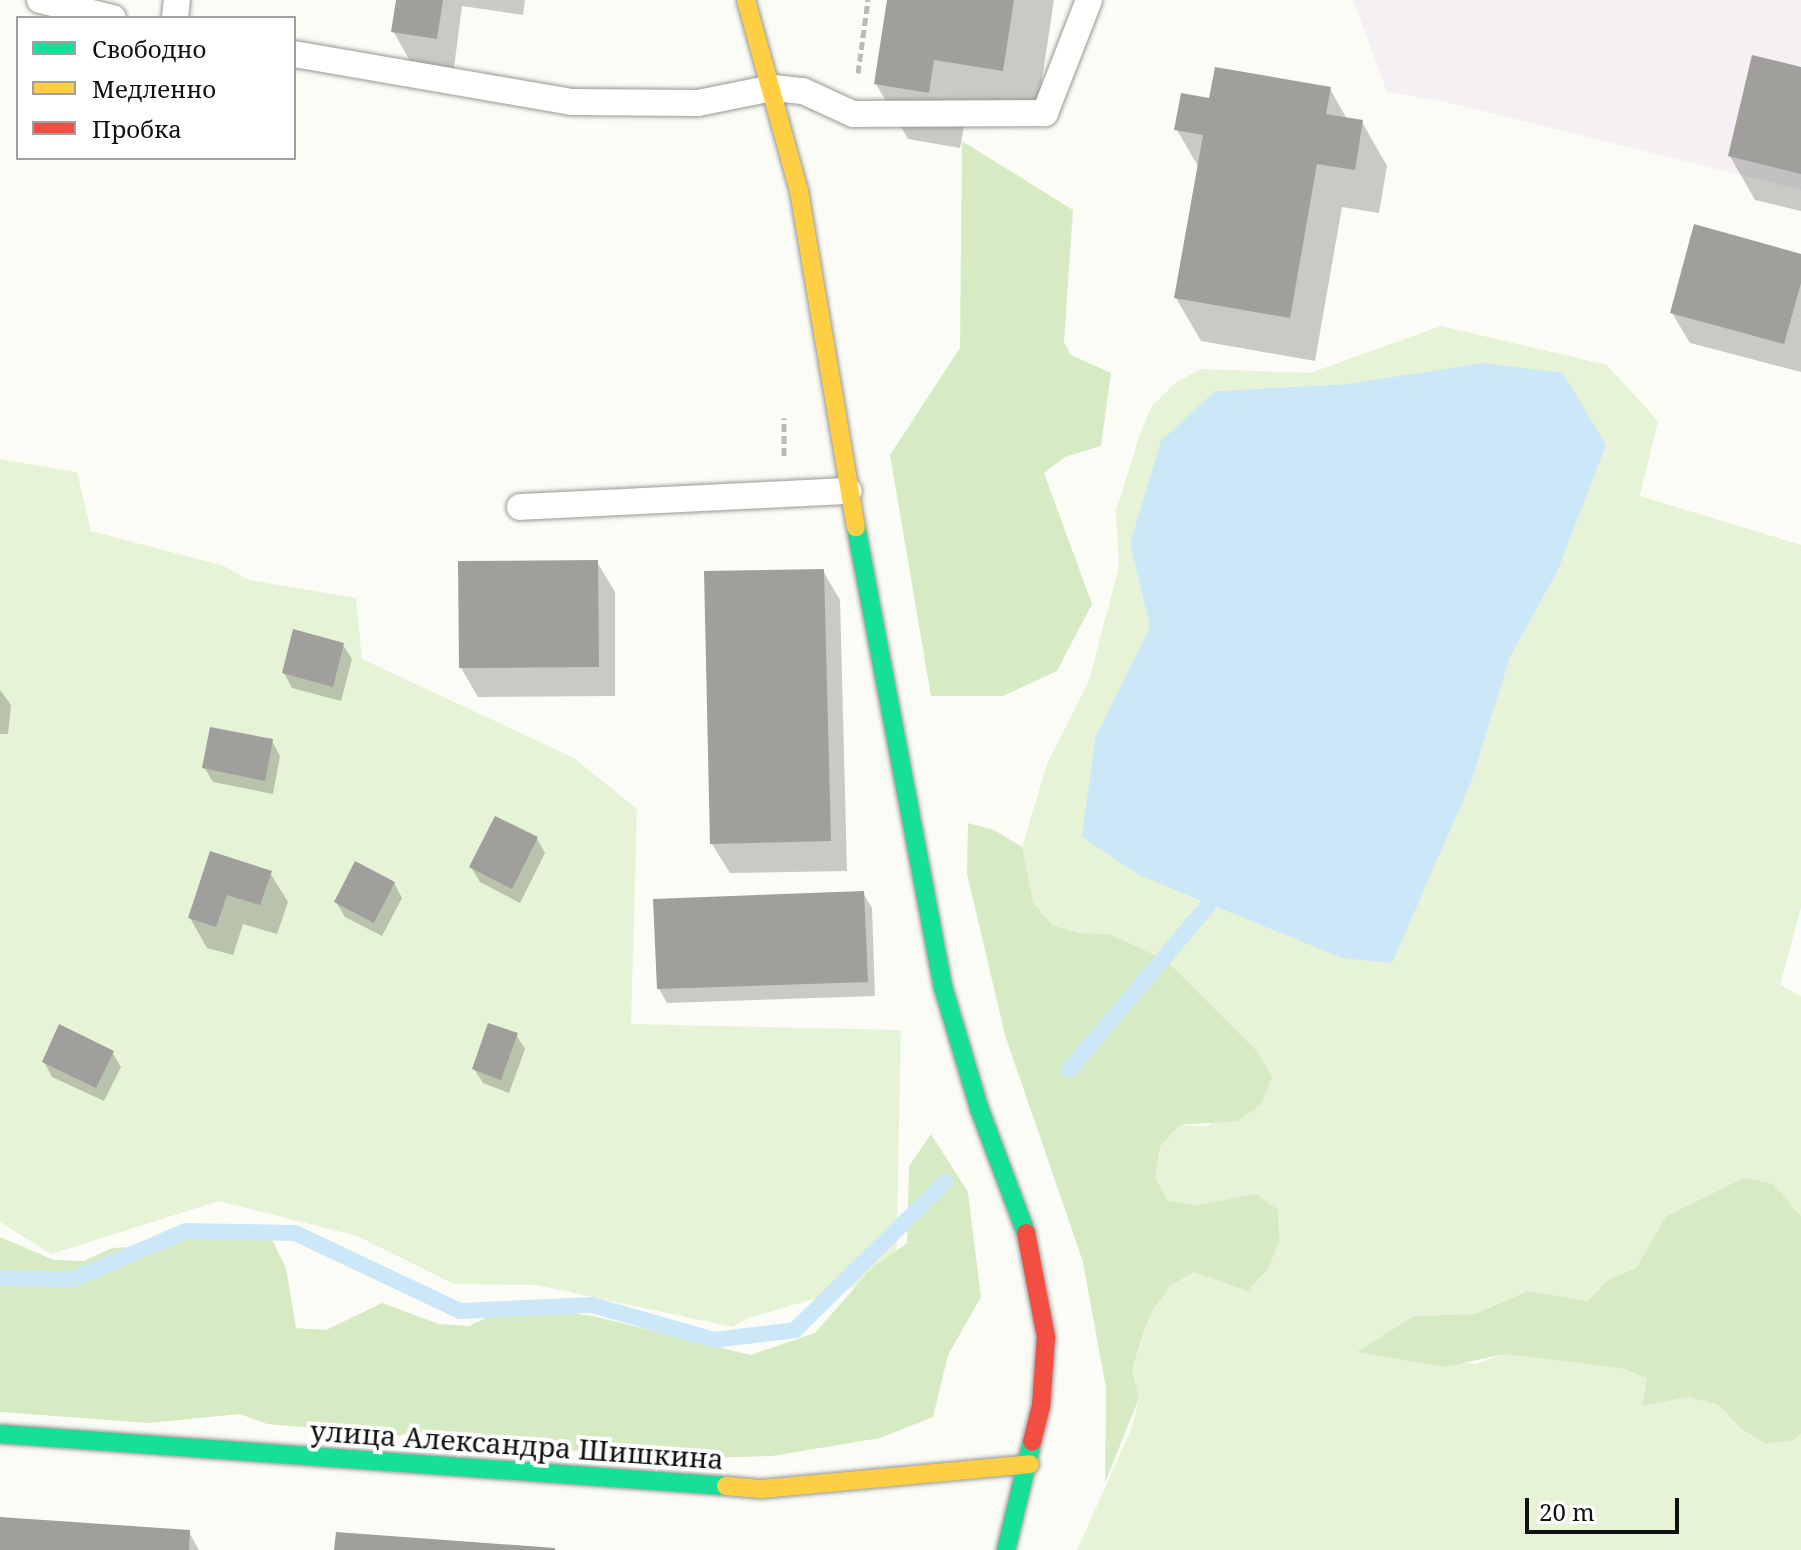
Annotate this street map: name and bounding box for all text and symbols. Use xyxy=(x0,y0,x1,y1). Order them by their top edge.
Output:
legend xyxy=(16,16,296,160)
text: Свободно xyxy=(92,32,206,65)
text: Медленно xyxy=(92,72,216,105)
text: Пробка xyxy=(92,112,182,145)
street label: улица Александра Шишкина xyxy=(309,1413,725,1475)
scale bar xyxy=(1529,1482,1683,1532)
text: 20 m xyxy=(1539,1495,1595,1528)

